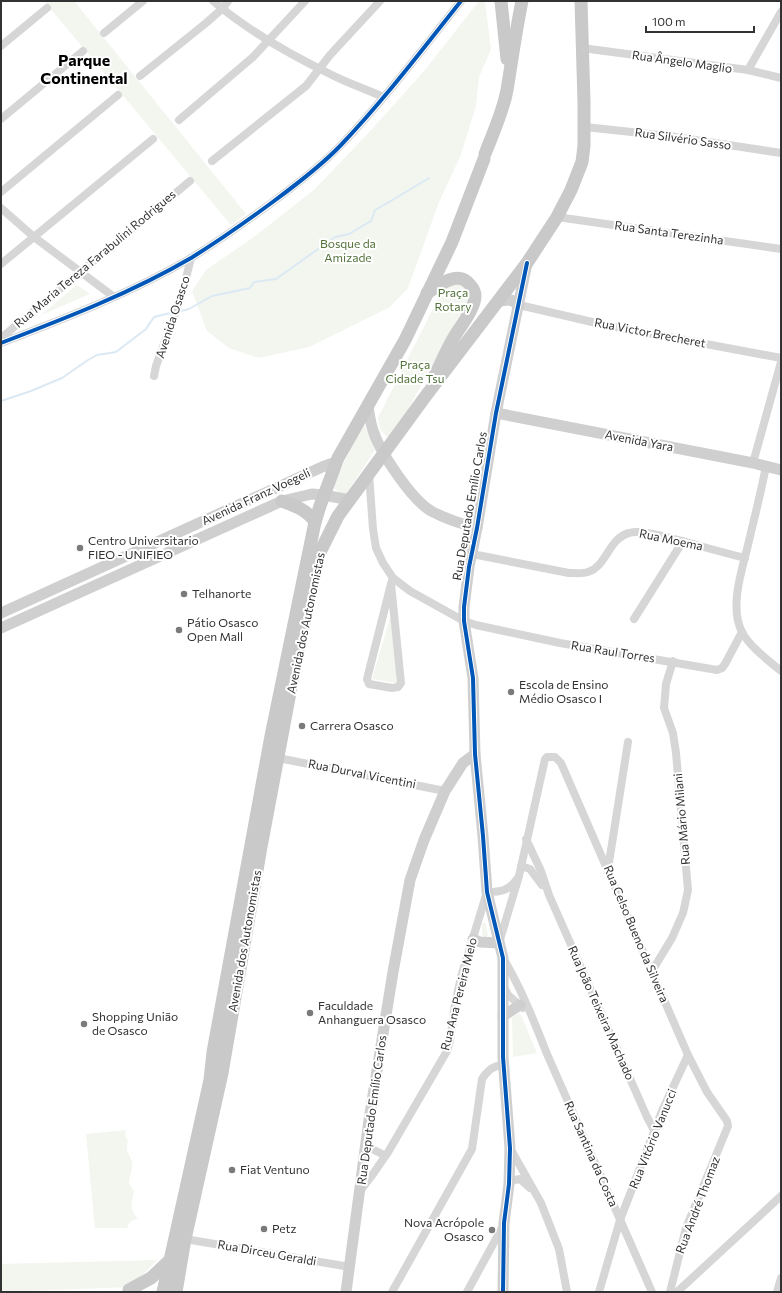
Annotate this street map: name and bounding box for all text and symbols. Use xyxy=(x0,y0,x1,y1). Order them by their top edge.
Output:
scale bar xyxy=(646,8,754,34)
text: 100 m xyxy=(652,14,686,28)
street label: Rua Ângelo Maglio xyxy=(631,47,733,75)
district label: Parque Continental xyxy=(40,50,128,87)
street label: Rua Silvério Sasso xyxy=(634,124,732,152)
street label: Rua Maria Tereza Farabulini Rodrigues xyxy=(11,186,178,330)
street label: Rua Santa Terezinha xyxy=(614,217,725,247)
park label: Bosque da Amizade xyxy=(320,236,376,264)
street label: Avenida Osasco xyxy=(152,274,192,360)
park label: Praça Rotary xyxy=(435,285,471,313)
street label: Rua Victor Brecheret xyxy=(593,314,707,350)
park label: Praça Cidade Tsu xyxy=(385,357,445,385)
street label: Avenida Yara xyxy=(604,427,675,454)
street label: Rua Deputado Emílio Carlos xyxy=(449,430,489,581)
street label: Avenida Franz Voegeli xyxy=(199,465,312,527)
street label: Rua Moema xyxy=(638,525,704,553)
place label: Centro Universitario FIEO - UNIFIEO xyxy=(88,533,199,561)
marker: Centro Universitario FIEO - UNIFIEO xyxy=(75,543,85,553)
street label: Avenida dos Autonomistas xyxy=(283,551,327,695)
place label: Telhanorte xyxy=(192,586,251,600)
marker: Telhanorte xyxy=(179,589,189,599)
place label: Pátio Osasco Open Mall xyxy=(187,615,258,643)
marker: Pátio Osasco Open Mall xyxy=(174,625,184,635)
street label: Rua Raul Torres xyxy=(570,637,656,665)
place label: Escola de Ensino Médio Osasco I xyxy=(519,677,608,705)
marker: Escola de Ensino Médio Osasco I xyxy=(506,687,516,697)
place label: Carrera Osasco xyxy=(310,718,394,732)
marker: Carrera Osasco xyxy=(297,721,307,731)
street label: Rua Durval Vicentini xyxy=(307,756,417,790)
street label: Rua Mário Milani xyxy=(670,773,692,866)
street label: Rua Celso Bueno da Silveira xyxy=(602,863,672,1004)
street label: Avenida dos Autonomistas xyxy=(225,869,263,1013)
street label: Rua Ana Pereira Melo xyxy=(437,936,479,1052)
street label: Rua João Teixeira Machado xyxy=(565,943,638,1082)
place label: Faculdade Anhanguera Osasco xyxy=(318,998,426,1026)
marker: Faculdade Anhanguera Osasco xyxy=(305,1008,315,1018)
place label: Shopping União de Osasco xyxy=(92,1009,178,1037)
marker: Shopping União de Osasco xyxy=(79,1019,89,1029)
street label: Rua Deputado Emílio Carlos xyxy=(354,1034,388,1186)
street label: Rua Vitório Vanucci xyxy=(626,1087,678,1191)
street label: Rua Santina da Costa xyxy=(562,1099,622,1209)
street label: Rua André Thomaz xyxy=(672,1154,722,1255)
place label: Fiat Ventuno xyxy=(240,1162,310,1176)
marker: Fiat Ventuno xyxy=(227,1165,237,1175)
place label: Nova Acrópole Osasco xyxy=(404,1215,484,1243)
place label: Petz xyxy=(272,1221,296,1235)
marker: Petz xyxy=(259,1224,269,1234)
marker: Nova Acrópole Osasco xyxy=(487,1225,497,1235)
street label: Rua Dirceu Geraldi xyxy=(217,1236,318,1268)

